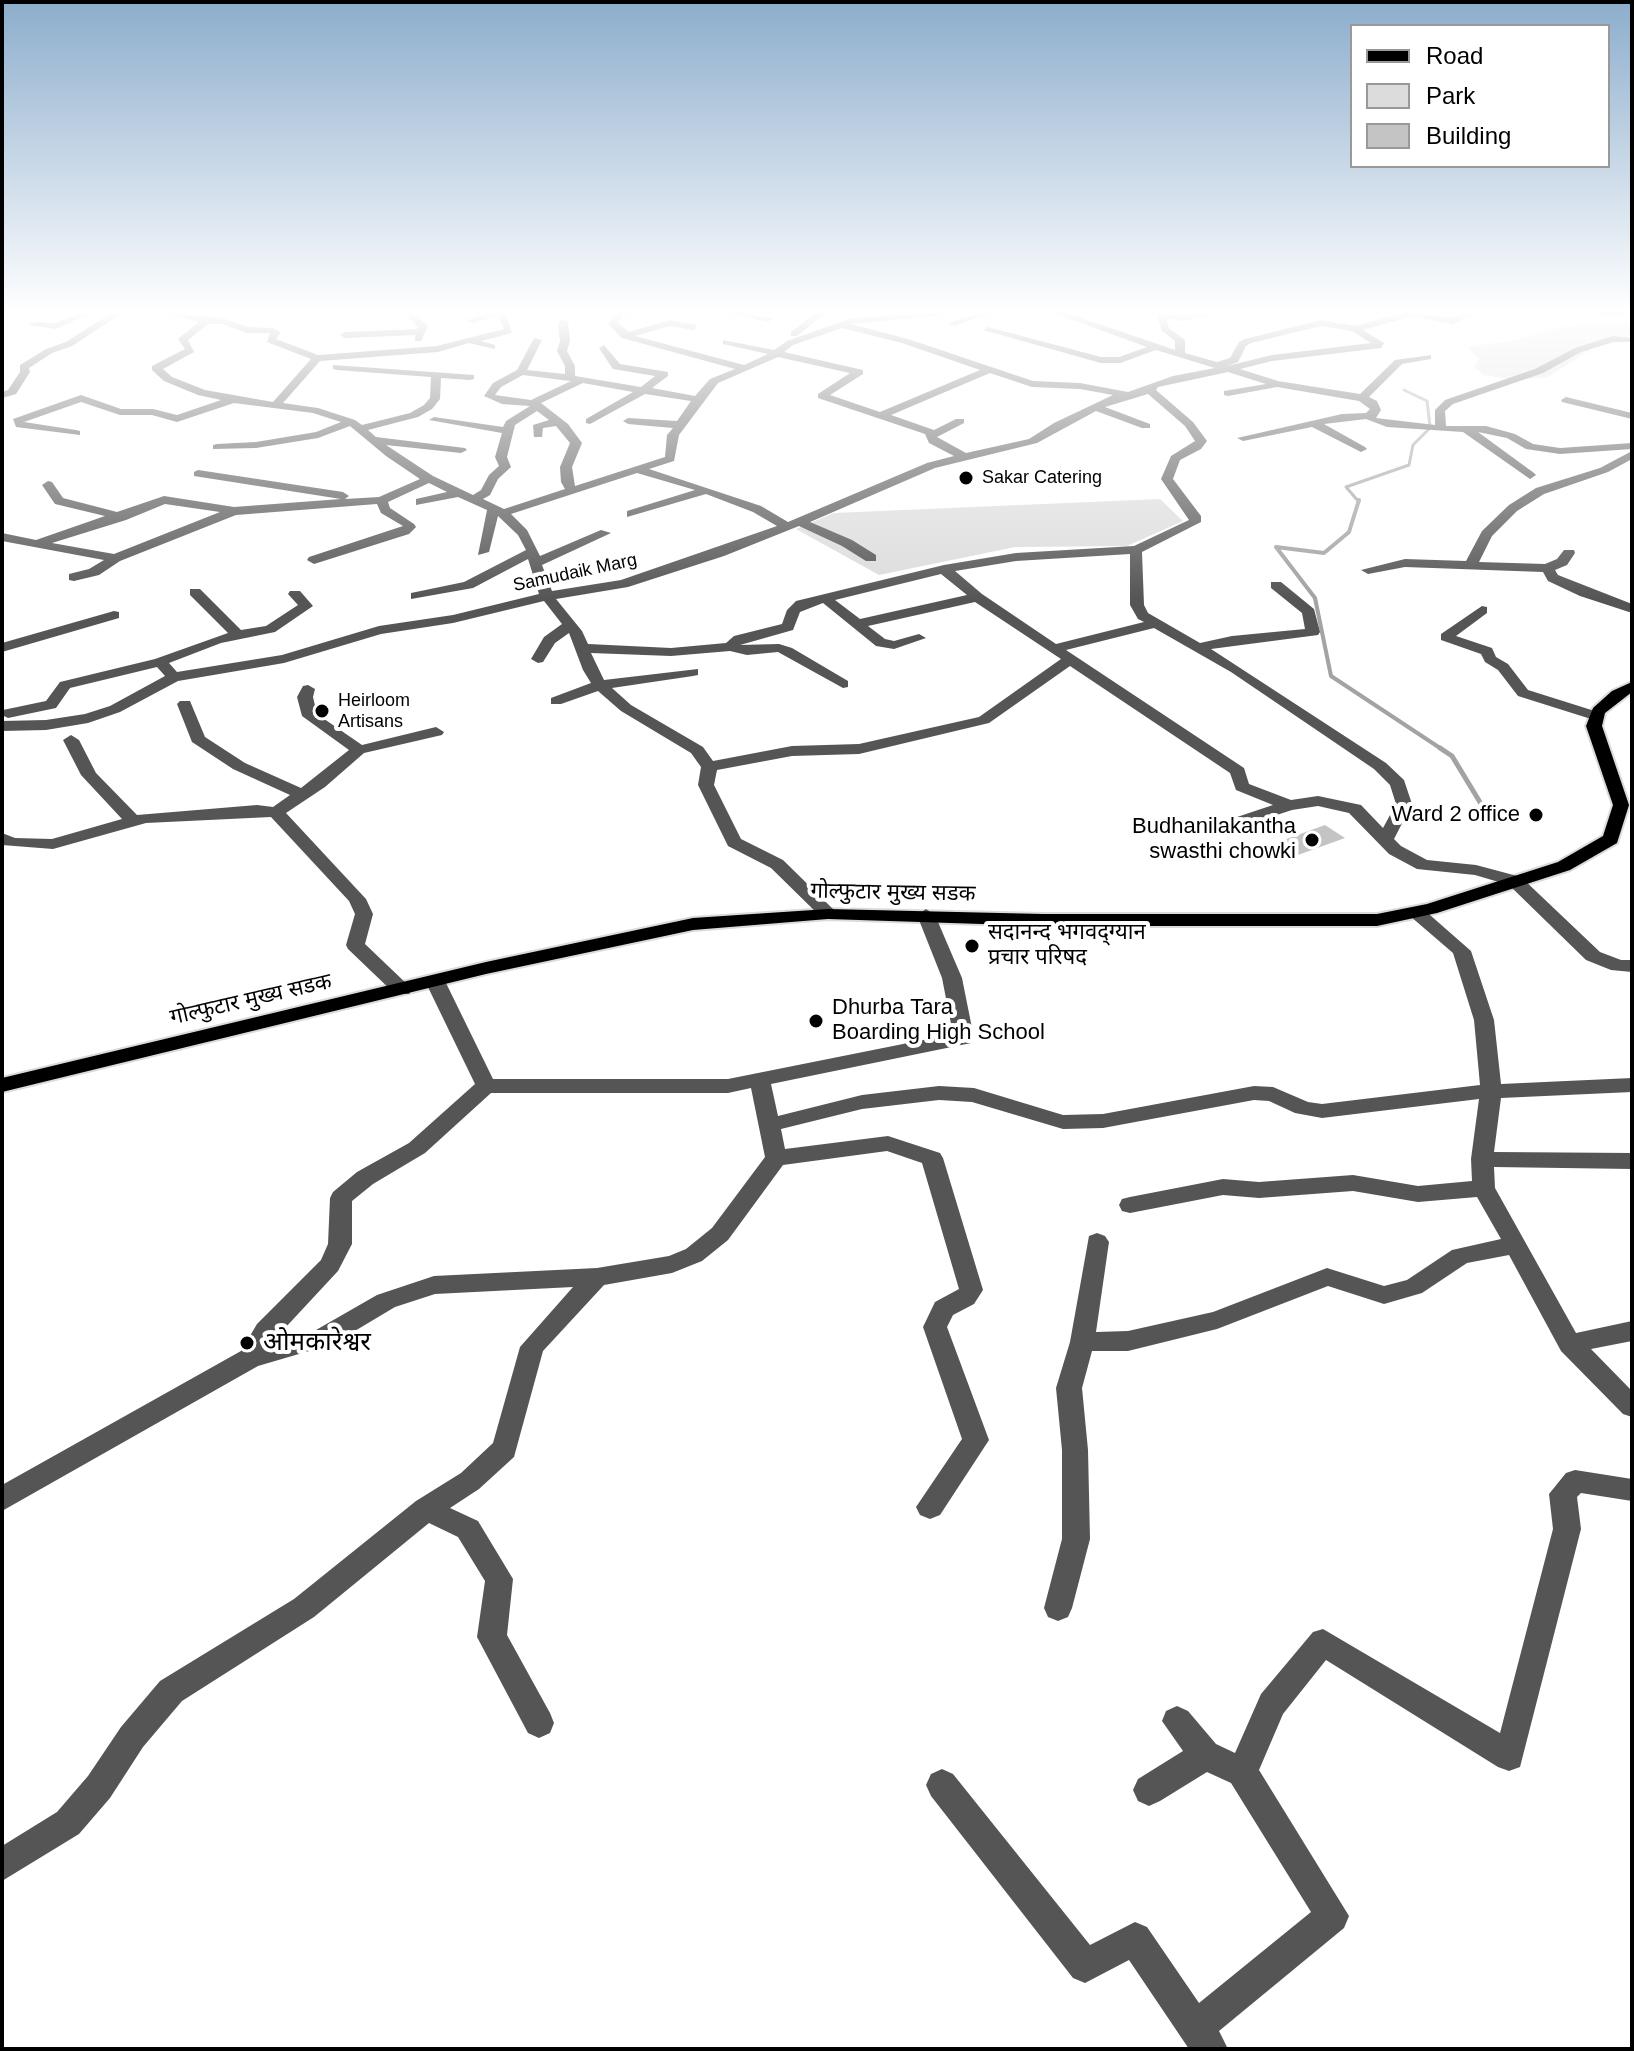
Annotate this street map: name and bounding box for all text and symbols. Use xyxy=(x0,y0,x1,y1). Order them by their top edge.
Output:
legend xyxy=(1350,24,1610,168)
text: Road xyxy=(1426,42,1483,69)
text: Park xyxy=(1426,82,1475,109)
text: Building xyxy=(1426,122,1511,149)
place label: Sakar Catering xyxy=(982,467,1102,489)
marker: Sakar Catering xyxy=(957,469,975,487)
street label: Samudaik Marg xyxy=(511,549,639,597)
place label: Heirloom Artisans xyxy=(338,690,410,732)
marker: Heirloom Artisans xyxy=(313,702,331,720)
place label: Ward 2 office xyxy=(1392,802,1520,828)
marker: Ward 2 office xyxy=(1527,806,1545,824)
place label: Budhanilakantha swasthi chowki xyxy=(1132,814,1296,866)
marker: Budhanilakantha swasthi chowki xyxy=(1303,831,1321,849)
street label: गोल्फुटार मुख्य सडक xyxy=(810,878,976,908)
place label: सदानन्द भगवद्ग्यान प्रचार परिषद xyxy=(988,920,1146,972)
marker: सदानन्द भगवद्ग्यान प्रचार परिषद xyxy=(963,937,981,955)
street label: गोल्फुटार मुख्य सडक xyxy=(168,969,334,1031)
place label: Dhurba Tara Boarding High School xyxy=(832,995,1045,1046)
marker: Dhurba Tara Boarding High School xyxy=(807,1012,825,1030)
place label: ओमकारेश्वर xyxy=(263,1327,371,1359)
marker: ओमकारेश्वर xyxy=(238,1334,256,1352)

